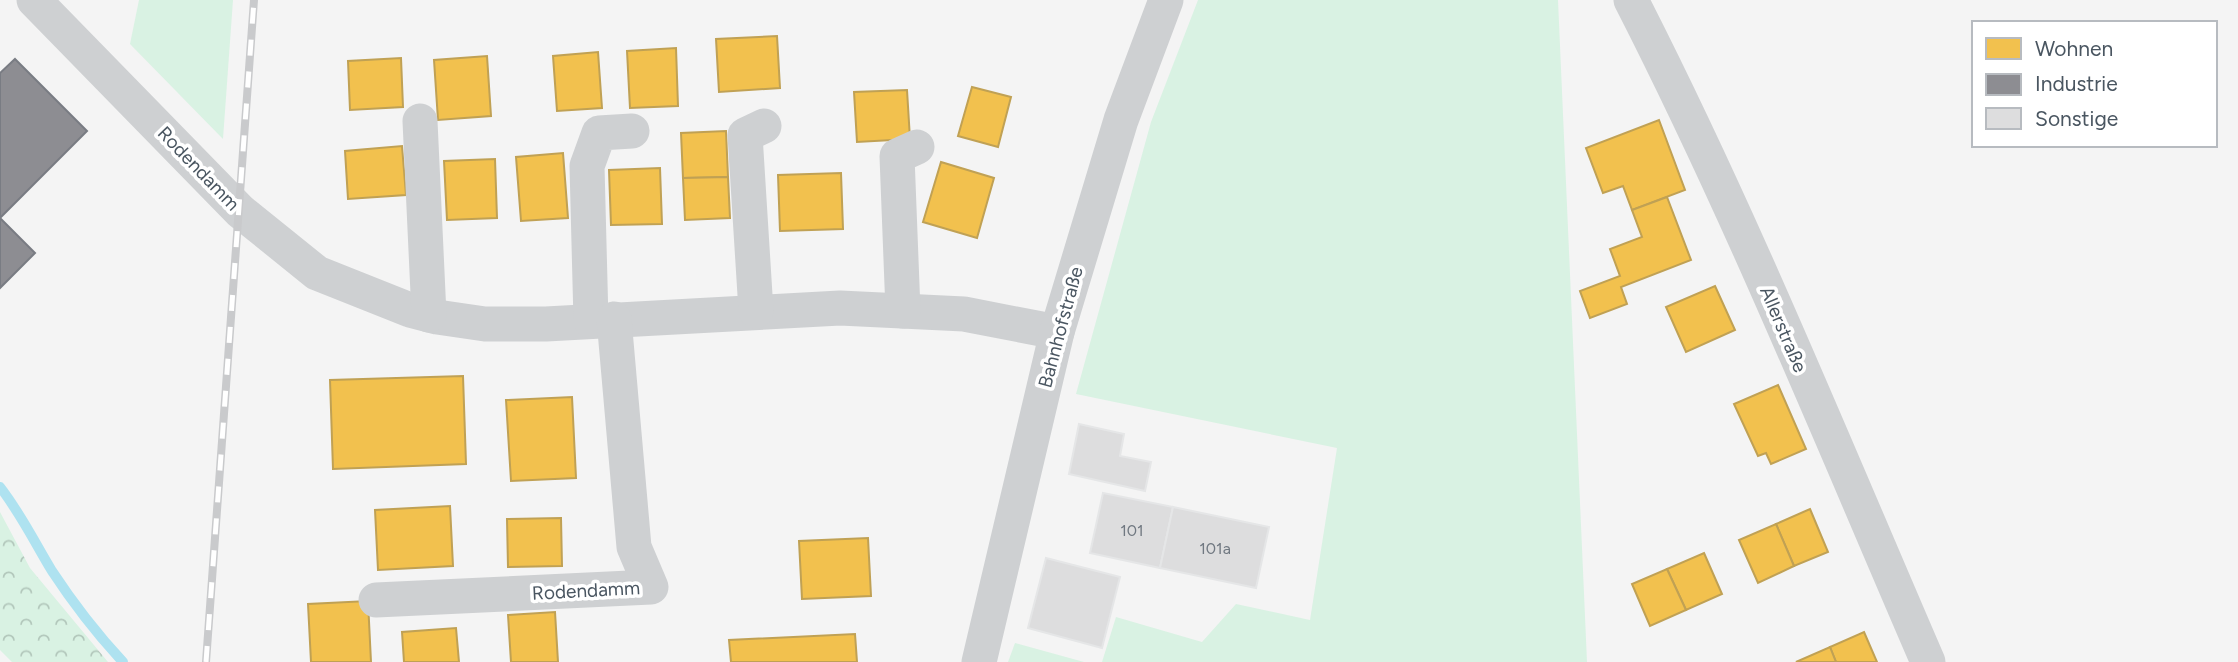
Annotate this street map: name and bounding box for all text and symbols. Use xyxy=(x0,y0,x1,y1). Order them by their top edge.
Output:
legend xyxy=(1972,21,2217,147)
text: Wohnen xyxy=(2035,36,2113,61)
text: Industrie xyxy=(2035,71,2118,96)
text: Sonstige xyxy=(2035,106,2118,131)
street label: Rodendamm xyxy=(153,121,244,215)
street label: Bahnhofstraße xyxy=(1033,264,1088,390)
street label: Allerstraße xyxy=(1755,283,1812,376)
house number: 101 xyxy=(1120,521,1144,540)
house number: 101a xyxy=(1199,539,1231,558)
street label: Rodendamm xyxy=(531,576,641,605)

